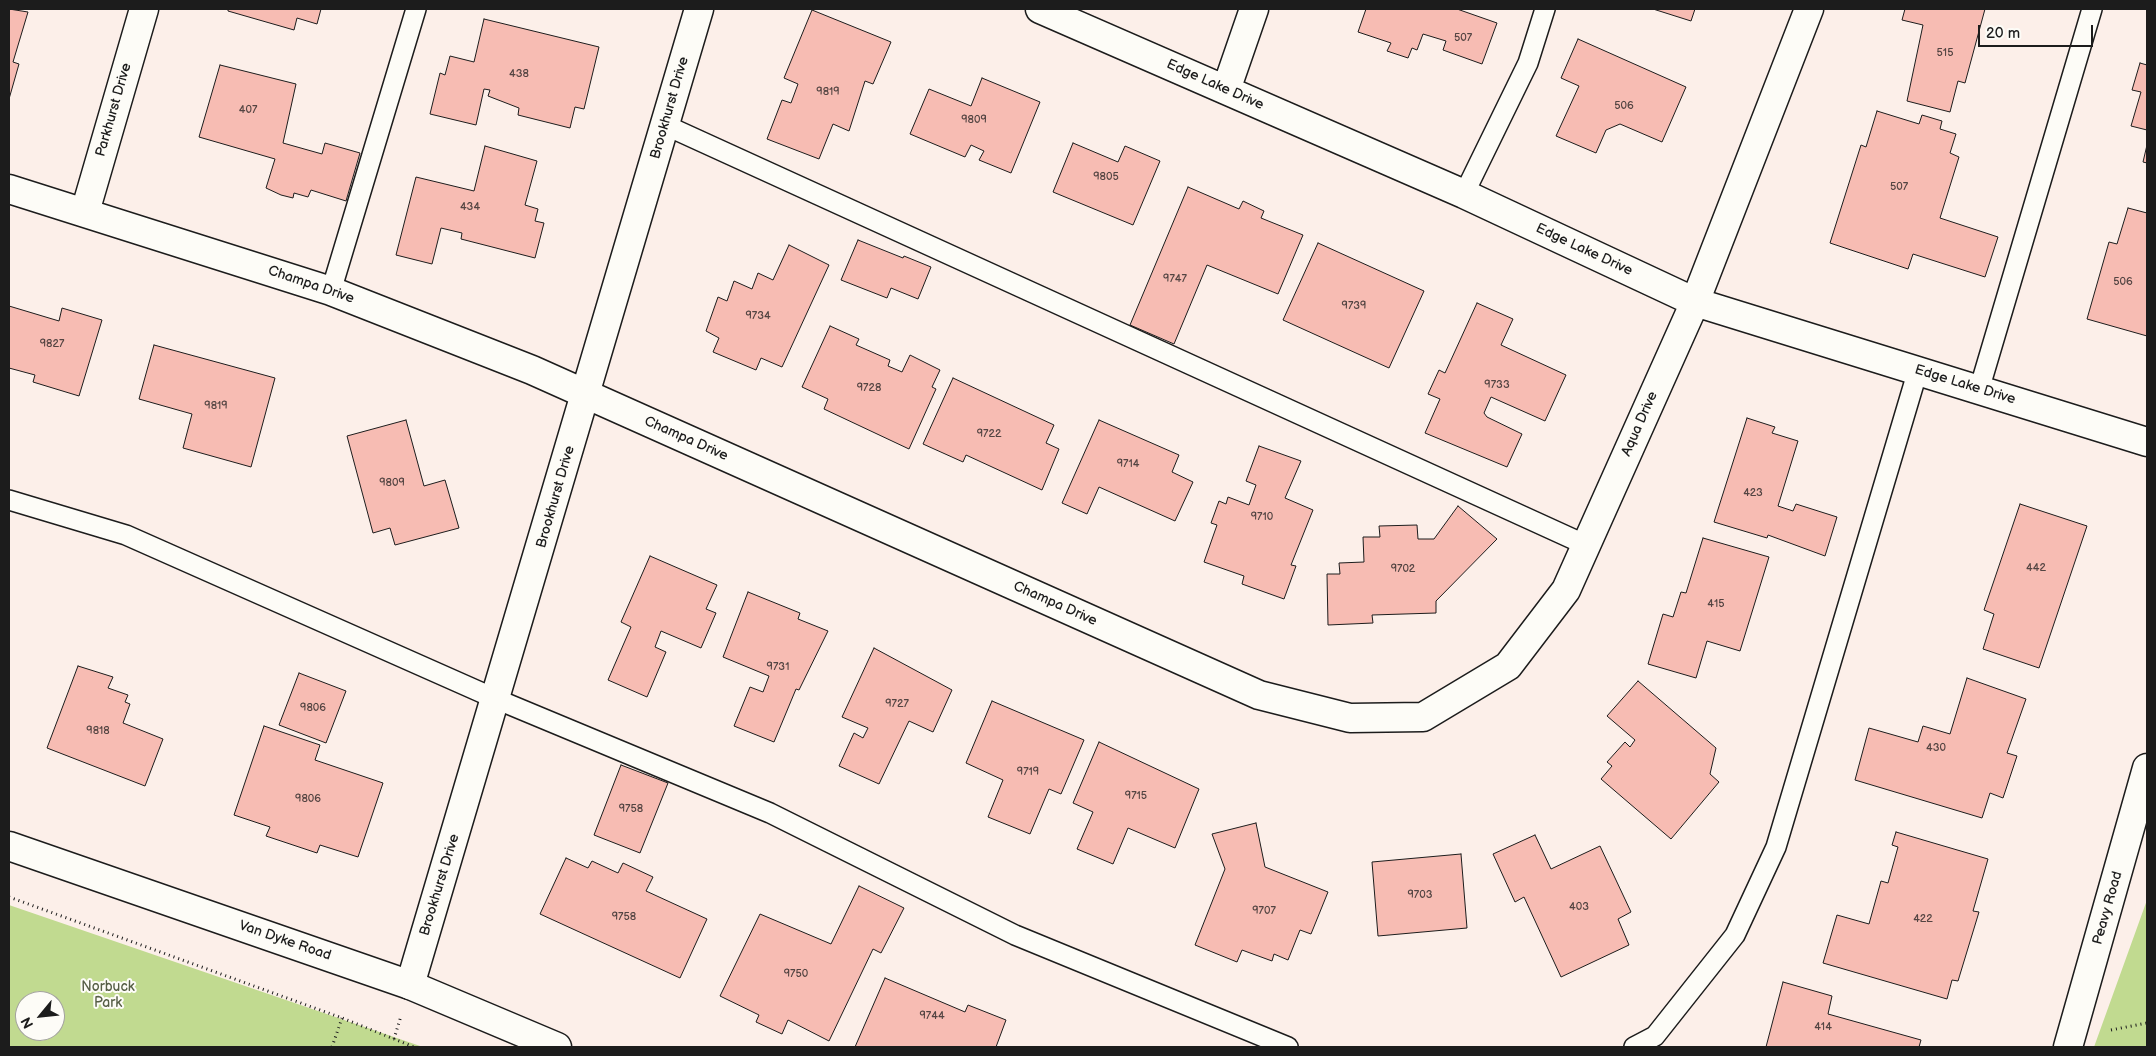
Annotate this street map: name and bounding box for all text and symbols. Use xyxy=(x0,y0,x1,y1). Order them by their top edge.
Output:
scale bar xyxy=(1981,15,2096,47)
text: 20 m xyxy=(1986,24,2020,43)
house number: 507 xyxy=(1454,31,1472,45)
house number: 515 xyxy=(1937,46,1953,60)
street label: Brookhurst Drive xyxy=(647,55,693,161)
street label: Edge Lake Drive xyxy=(1164,56,1266,114)
street label: Parkhurst Drive xyxy=(93,61,135,159)
house number: 438 xyxy=(509,67,529,81)
house number: 9819 xyxy=(816,85,840,99)
house number: 506 xyxy=(1614,99,1634,113)
house number: 407 xyxy=(239,103,257,117)
house number: 9809 xyxy=(961,113,987,127)
house number: 9805 xyxy=(1093,170,1119,184)
house number: 507 xyxy=(1890,180,1908,194)
house number: 434 xyxy=(460,200,480,214)
street label: Edge Lake Drive xyxy=(1533,220,1635,280)
street label: Champa Drive xyxy=(266,262,356,308)
house number: 9747 xyxy=(1163,272,1187,286)
house number: 506 xyxy=(2113,275,2133,289)
house number: 9739 xyxy=(1342,299,1366,313)
house number: 9734 xyxy=(745,309,771,323)
house number: 9827 xyxy=(40,337,64,351)
street label: Edge Lake Drive xyxy=(1913,362,2017,408)
house number: 9733 xyxy=(1484,378,1510,392)
house number: 9728 xyxy=(857,381,881,395)
street label: Aqua Drive xyxy=(1618,389,1662,459)
house number: 9819 xyxy=(204,399,228,413)
street label: Champa Drive xyxy=(642,413,730,465)
house number: 9722 xyxy=(977,427,1001,441)
street label: Brookhurst Drive xyxy=(533,444,579,550)
house number: 9714 xyxy=(1117,457,1139,471)
house number: 9809 xyxy=(379,476,405,490)
house number: 423 xyxy=(1743,486,1763,500)
house number: 9710 xyxy=(1251,510,1273,524)
house number: 442 xyxy=(2026,561,2046,575)
house number: 9702 xyxy=(1391,562,1415,576)
street label: Champa Drive xyxy=(1011,578,1099,630)
house number: 415 xyxy=(1707,597,1725,611)
house number: 9731 xyxy=(767,660,789,674)
house number: 9727 xyxy=(885,697,909,711)
house number: 9806 xyxy=(300,701,326,715)
house number: 9818 xyxy=(86,724,110,738)
house number: 430 xyxy=(1926,741,1946,755)
house number: 9719 xyxy=(1017,765,1039,779)
house number: 9715 xyxy=(1125,789,1147,803)
house number: 9806 xyxy=(295,792,321,806)
house number: 9758 xyxy=(619,802,643,816)
street label: Brookhurst Drive xyxy=(417,832,463,938)
street label: Peavy Road xyxy=(2090,869,2126,947)
house number: 9703 xyxy=(1408,888,1432,902)
house number: 403 xyxy=(1569,900,1589,914)
house number: 9707 xyxy=(1252,904,1276,918)
house number: 9758 xyxy=(612,910,636,924)
house number: 422 xyxy=(1913,912,1933,926)
street label: Van Dyke Road xyxy=(237,917,333,965)
house number: 9750 xyxy=(784,967,808,981)
park label: Norbuck Park xyxy=(81,979,135,1012)
north arrow xyxy=(15,991,65,1041)
house number: 9744 xyxy=(919,1009,945,1023)
text: N xyxy=(17,1014,37,1031)
house number: 414 xyxy=(1814,1020,1832,1034)

